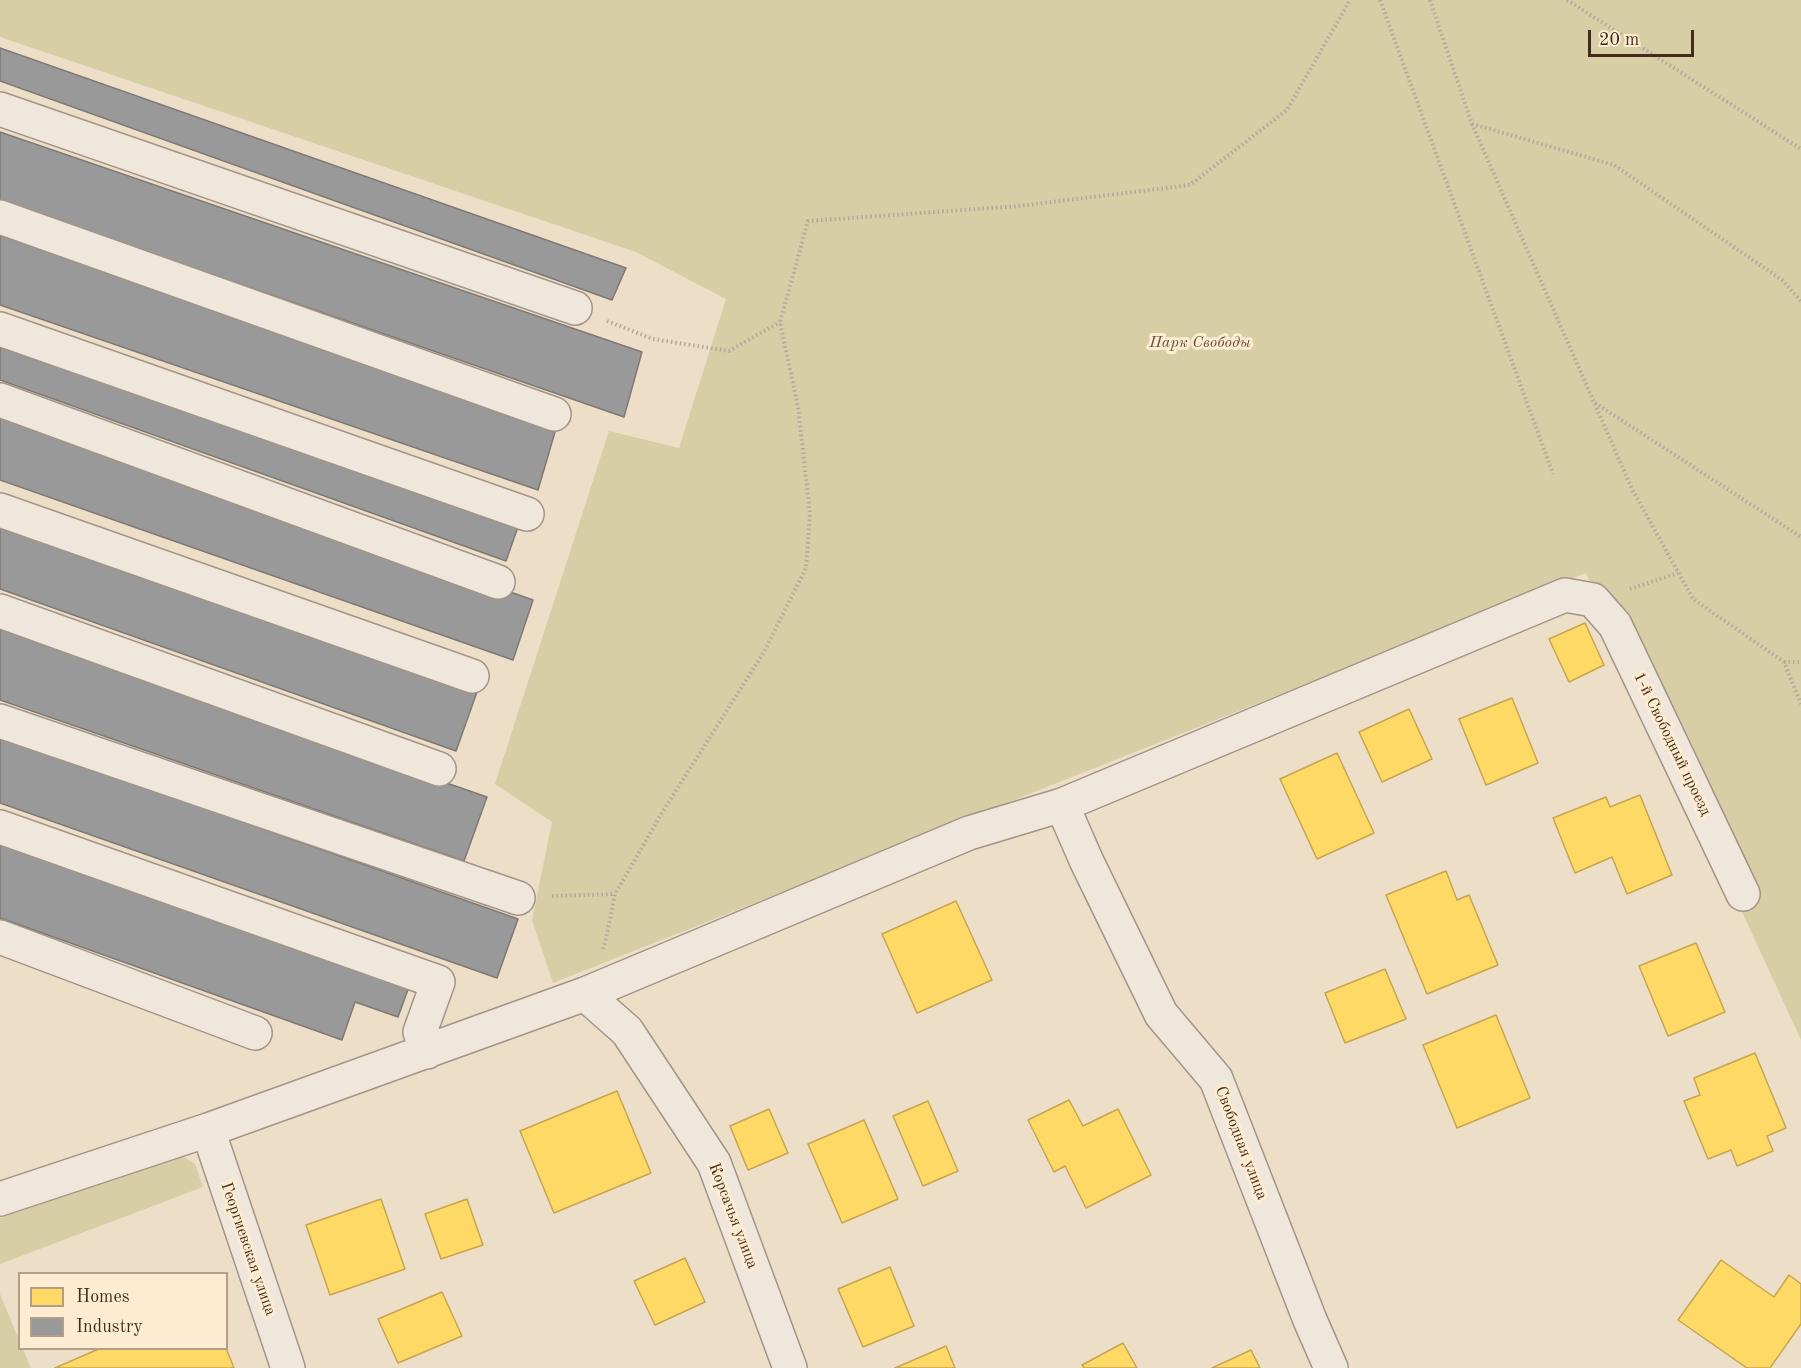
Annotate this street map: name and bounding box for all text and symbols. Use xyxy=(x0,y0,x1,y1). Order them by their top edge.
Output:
scale bar xyxy=(1591,18,1698,56)
text: 20 m xyxy=(1599,31,1639,49)
park label: Парк Свободы xyxy=(1149,333,1251,353)
street label: 1-й Свободный проезд xyxy=(1629,669,1715,819)
street label: Свободная улица xyxy=(1211,1084,1271,1202)
street label: Корсачья улица xyxy=(704,1160,762,1272)
street label: Георгиевская улица xyxy=(216,1180,280,1318)
legend xyxy=(18,1272,228,1350)
text: Homes xyxy=(76,1288,130,1306)
text: Industry xyxy=(76,1318,143,1336)

